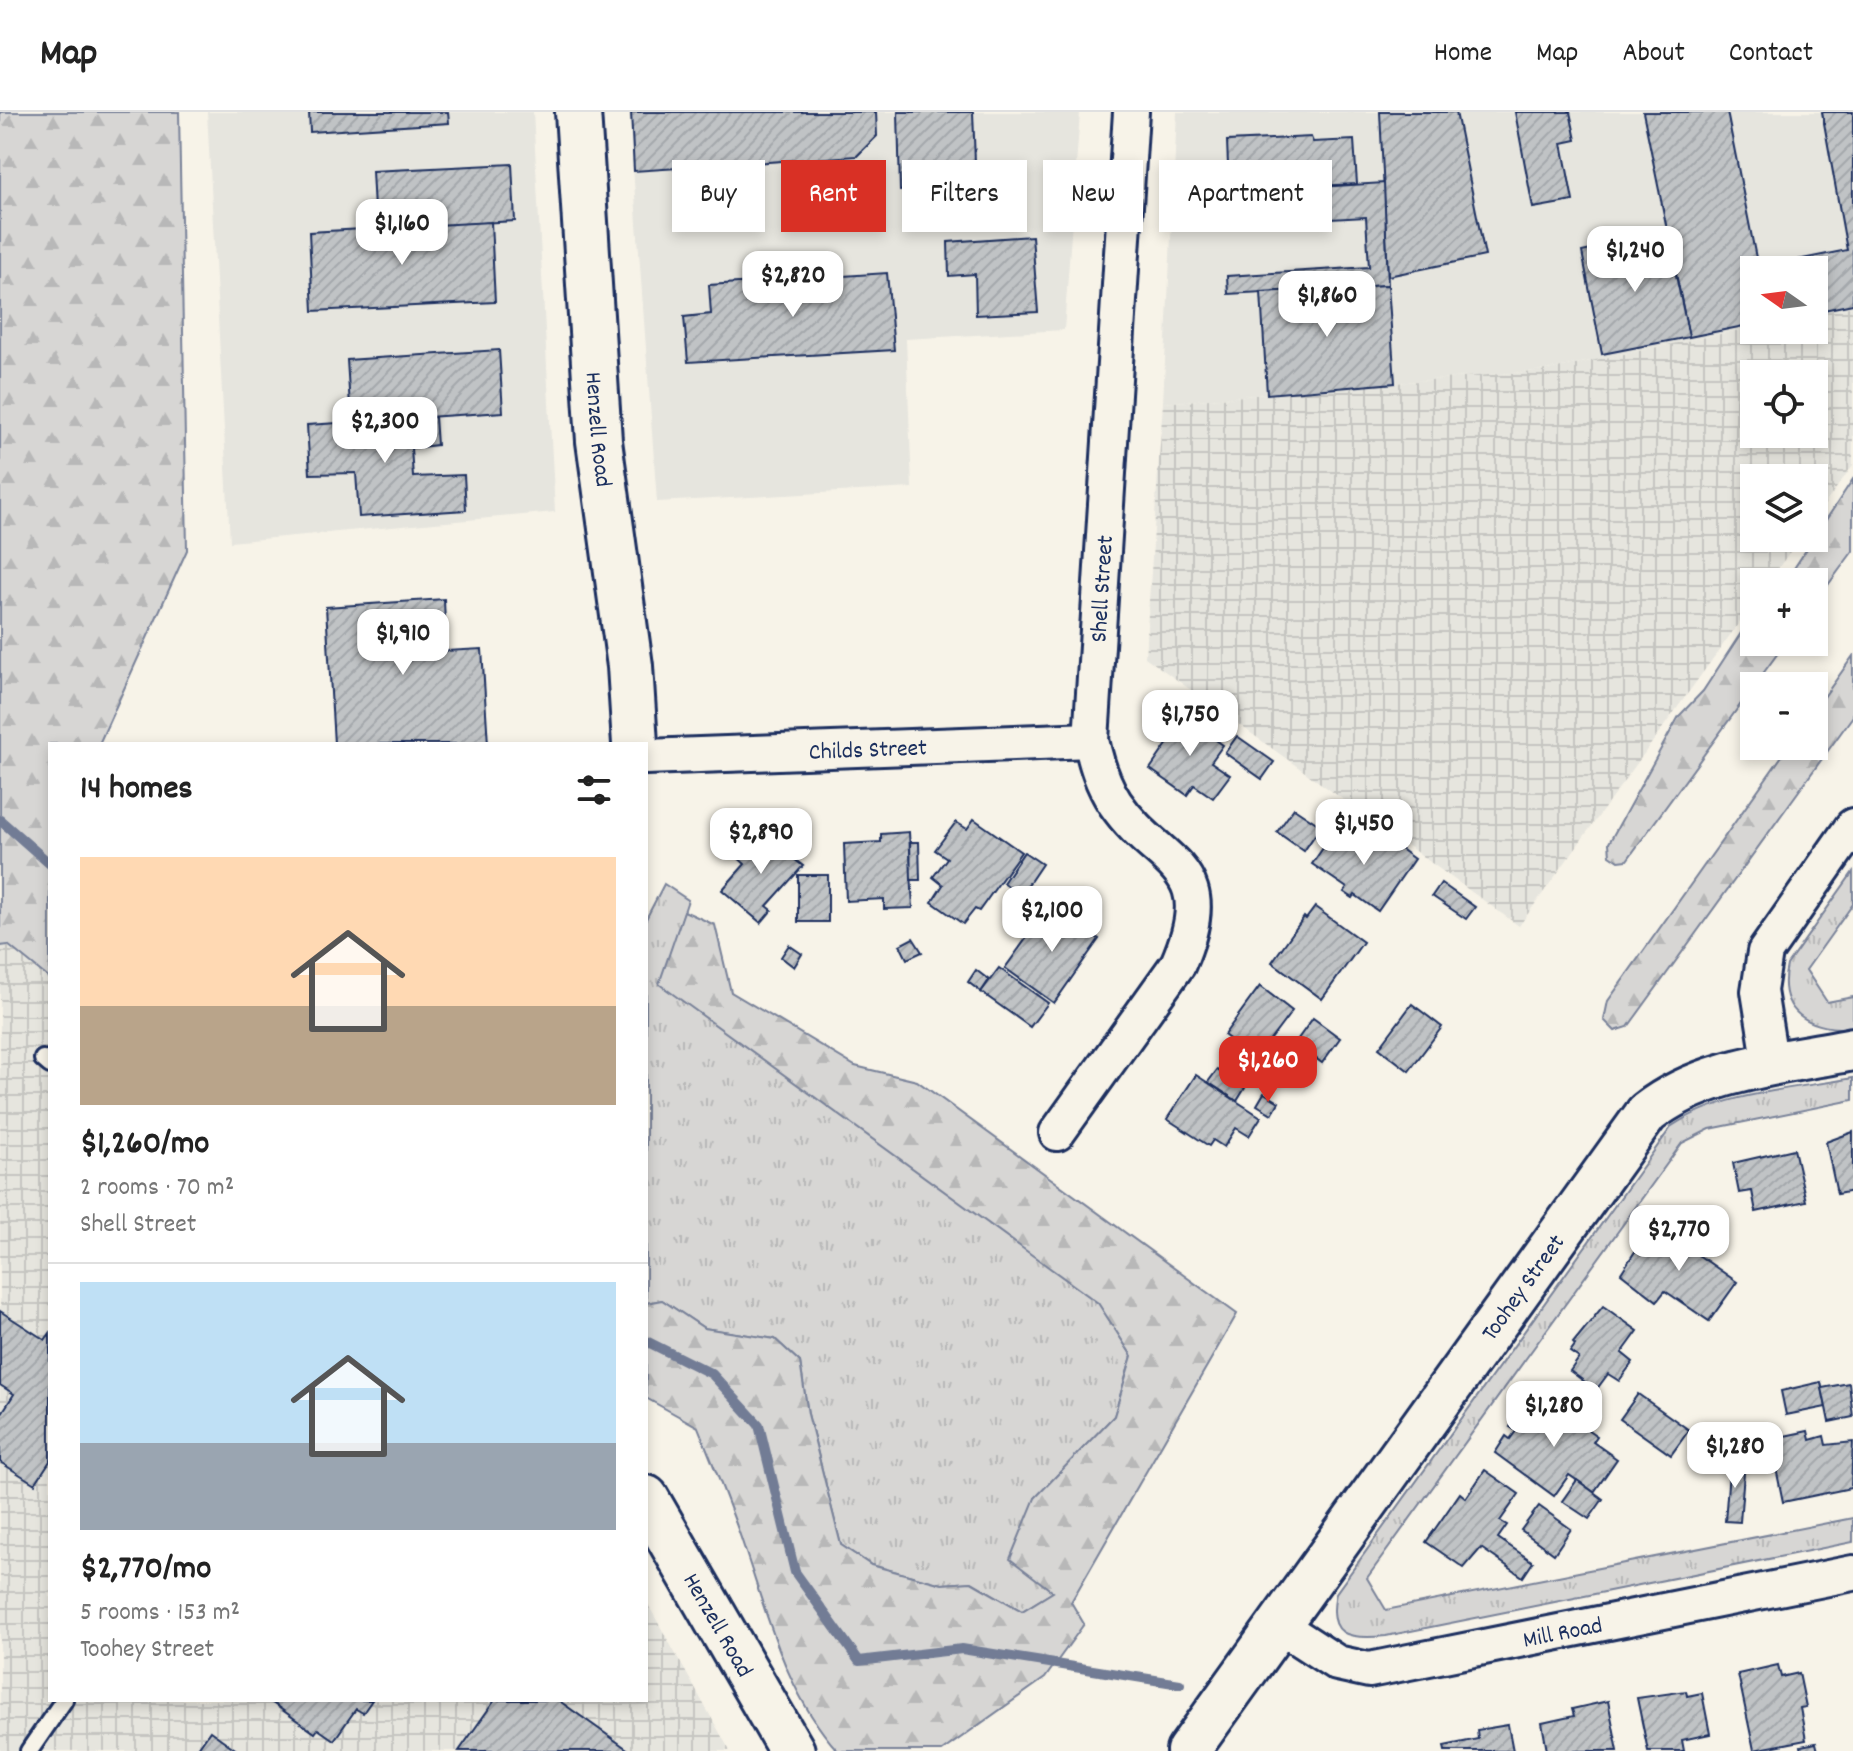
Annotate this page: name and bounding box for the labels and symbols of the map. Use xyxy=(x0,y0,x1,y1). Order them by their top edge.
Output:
pin: $1,160 xyxy=(337,199,467,267)
pin: $1,240 xyxy=(1570,226,1700,294)
pin: $2,820 xyxy=(728,251,858,319)
north arrow xyxy=(1740,256,1828,344)
pin: $1,860 xyxy=(1262,271,1392,339)
street label: Henzell Road xyxy=(575,371,619,489)
pin: $2,300 xyxy=(320,397,450,465)
street label: Shell Street xyxy=(1083,534,1124,644)
pin: $1,910 xyxy=(338,609,468,677)
pin: $1,750 xyxy=(1125,690,1255,758)
street label: Childs Street xyxy=(808,732,928,771)
pin: $1,450 xyxy=(1299,799,1429,867)
pin: $2,890 xyxy=(696,808,826,876)
pin: $2,100 xyxy=(987,886,1117,954)
pin: $1,260 xyxy=(1203,1036,1333,1104)
pin: $2,770 xyxy=(1614,1205,1744,1273)
street label: Toohey Street xyxy=(1474,1228,1575,1349)
pin: $1,280 xyxy=(1489,1381,1619,1449)
pin: $1,280 xyxy=(1670,1422,1800,1490)
street label: Henzell Road xyxy=(673,1567,760,1684)
street label: Mill Road xyxy=(1520,1610,1606,1659)

